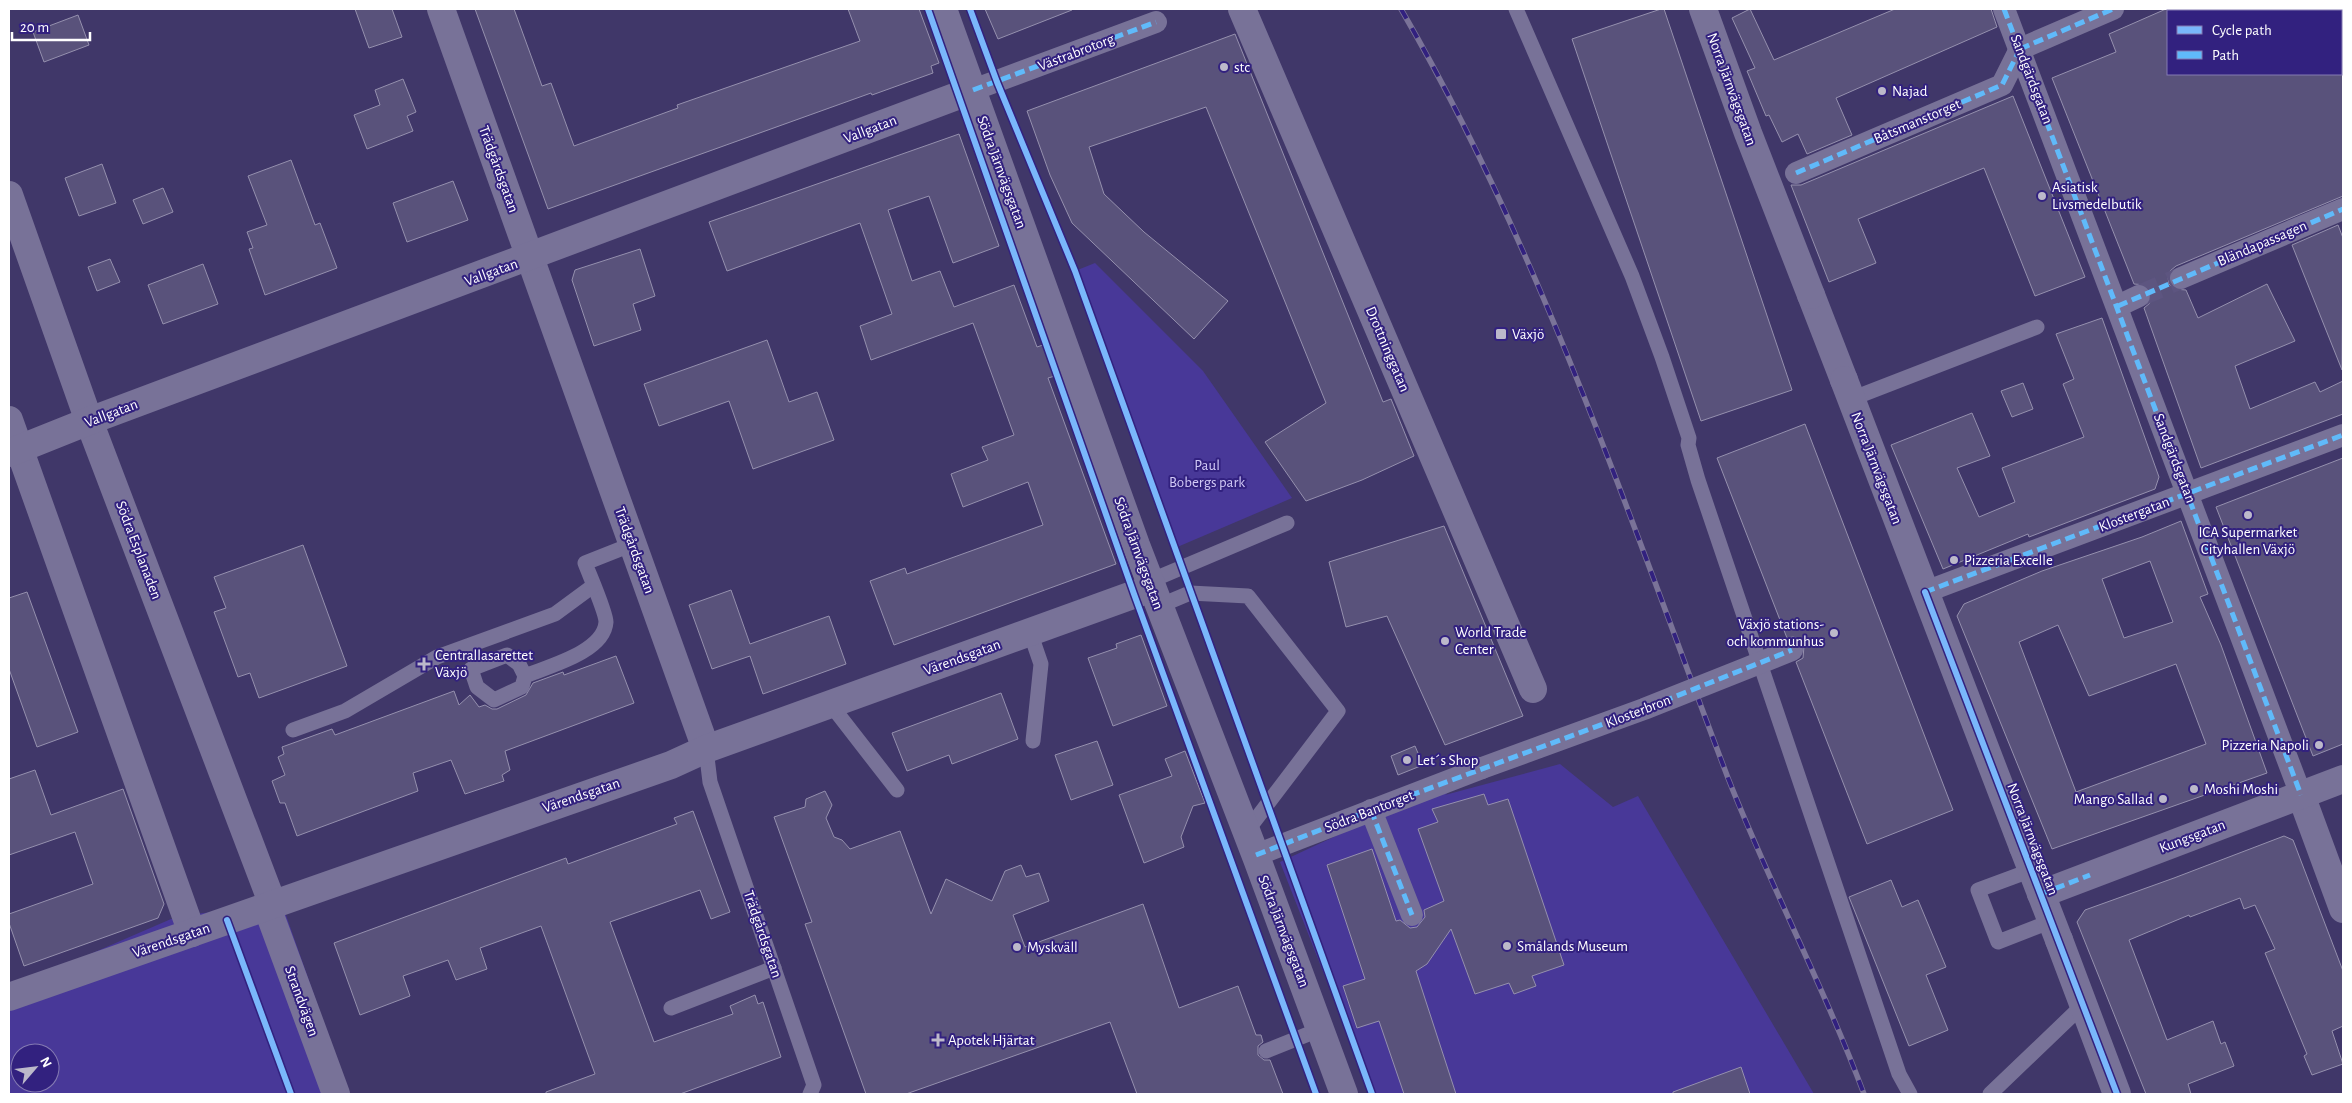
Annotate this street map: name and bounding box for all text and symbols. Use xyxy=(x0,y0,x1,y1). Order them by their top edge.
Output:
scale bar xyxy=(12,10,90,42)
legend xyxy=(2167,10,2342,75)
text: 20 m xyxy=(20,20,49,35)
text: Cycle path xyxy=(2212,23,2272,38)
street label: Västrabrotorg xyxy=(1036,31,1117,74)
street label: Norra Järnvägsgatan xyxy=(1704,31,1759,148)
street label: Sandgärdsgatan xyxy=(2008,32,2055,126)
text: Path xyxy=(2212,48,2239,63)
place label: stc xyxy=(1234,60,1250,75)
marker: stc xyxy=(1218,61,1230,73)
place label: Najad xyxy=(1892,84,1928,99)
marker: Najad xyxy=(1876,85,1888,97)
street label: Båtsmanstorget xyxy=(1871,96,1963,147)
street label: Vallgatan xyxy=(842,113,899,146)
street label: Södra Järnvägsgatan xyxy=(974,114,1029,231)
street label: Trädgårdsgatan xyxy=(476,124,521,215)
place label: Asiatisk Livsmedelbutik xyxy=(2052,180,2142,212)
marker: Asiatisk Livsmedelbutik xyxy=(2036,190,2048,202)
street label: Bländapassagen xyxy=(2215,218,2309,269)
street label: Vallgatan xyxy=(463,256,520,289)
street label: Drottninggatan xyxy=(1363,304,1412,394)
marker: Växjö xyxy=(1494,327,1508,341)
place label: Växjö xyxy=(1512,327,1544,342)
street label: Vallgatan xyxy=(83,397,140,430)
street label: Norra Järnvägsgatan xyxy=(1848,410,1905,526)
street label: Sandgärdsgatan xyxy=(2151,411,2198,505)
park label: Paul Bobergs park xyxy=(1169,458,1245,490)
street label: Klostergatan xyxy=(2097,494,2172,535)
street label: Södra Järnvägsgatan xyxy=(1111,495,1166,612)
street label: Södra Esplanaden xyxy=(113,499,164,601)
street label: Trädgårdsgatan xyxy=(612,505,657,596)
marker: ICA Supermarket Cityhallen Växjö xyxy=(2242,509,2254,521)
place label: ICA Supermarket Cityhallen Växjö xyxy=(2199,525,2298,557)
place label: Pizzeria Excelle xyxy=(1964,553,2053,568)
marker: Pizzeria Excelle xyxy=(1948,554,1960,566)
place label: Växjö stations- och kommunhus xyxy=(1727,617,1824,649)
place label: World Trade Center xyxy=(1455,625,1527,657)
marker: Växjö stations- och kommunhus xyxy=(1828,627,1840,639)
marker: World Trade Center xyxy=(1439,635,1451,647)
street label: Värendsgatan xyxy=(922,637,1003,678)
place label: Centrallasarettet Växjö xyxy=(435,648,533,680)
marker: Centrallasarettet Växjö xyxy=(417,657,431,671)
street label: Klosterbron xyxy=(1604,692,1673,731)
place label: Pizzeria Napoli xyxy=(2221,738,2309,753)
marker: Pizzeria Napoli xyxy=(2313,739,2325,751)
place label: Let´s Shop xyxy=(1417,753,1478,768)
marker: Let´s Shop xyxy=(1401,754,1413,766)
street label: Värendsgatan xyxy=(541,775,622,816)
street label: Norra Järnvägsgatan xyxy=(2004,781,2061,897)
place label: Moshi Moshi xyxy=(2204,782,2278,797)
marker: Moshi Moshi xyxy=(2188,783,2200,795)
street label: Södra Bantorget xyxy=(1323,788,1416,835)
place label: Mango Sallad xyxy=(2074,792,2153,807)
marker: Mango Sallad xyxy=(2157,793,2169,805)
street label: Kungsgatan xyxy=(2157,817,2227,856)
street label: Södra Järnvägsgatan xyxy=(1255,873,1312,989)
street label: Trädgårdsgatan xyxy=(741,889,784,980)
street label: Värendsgatan xyxy=(131,920,212,961)
place label: Smålands Museum xyxy=(1517,939,1628,954)
place label: Myskväll xyxy=(1027,940,1078,955)
marker: Smålands Museum xyxy=(1501,940,1513,952)
marker: Myskväll xyxy=(1011,941,1023,953)
street label: Strandvägen xyxy=(282,964,321,1038)
place label: Apotek Hjärtat xyxy=(948,1033,1035,1048)
marker: Apotek Hjärtat xyxy=(932,1034,944,1046)
north arrow xyxy=(10,1043,60,1093)
text: N xyxy=(37,1055,54,1070)

